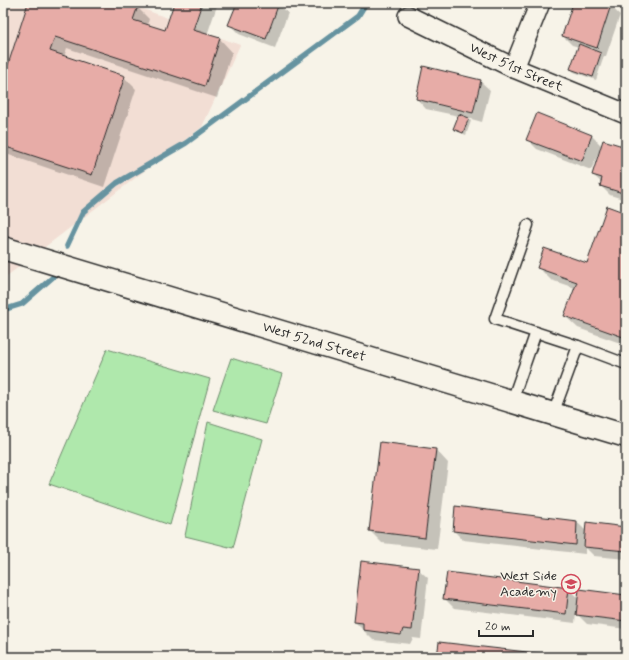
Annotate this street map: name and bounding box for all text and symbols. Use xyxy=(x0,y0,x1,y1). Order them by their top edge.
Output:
street label: West 51st Street xyxy=(467,39,566,96)
street label: West 52nd Street xyxy=(260,318,368,366)
place label: West Side Academy xyxy=(500,567,557,601)
school or university icon: West Side Academy xyxy=(560,573,582,595)
scale bar xyxy=(479,612,533,638)
text: 20 m xyxy=(485,619,511,635)

